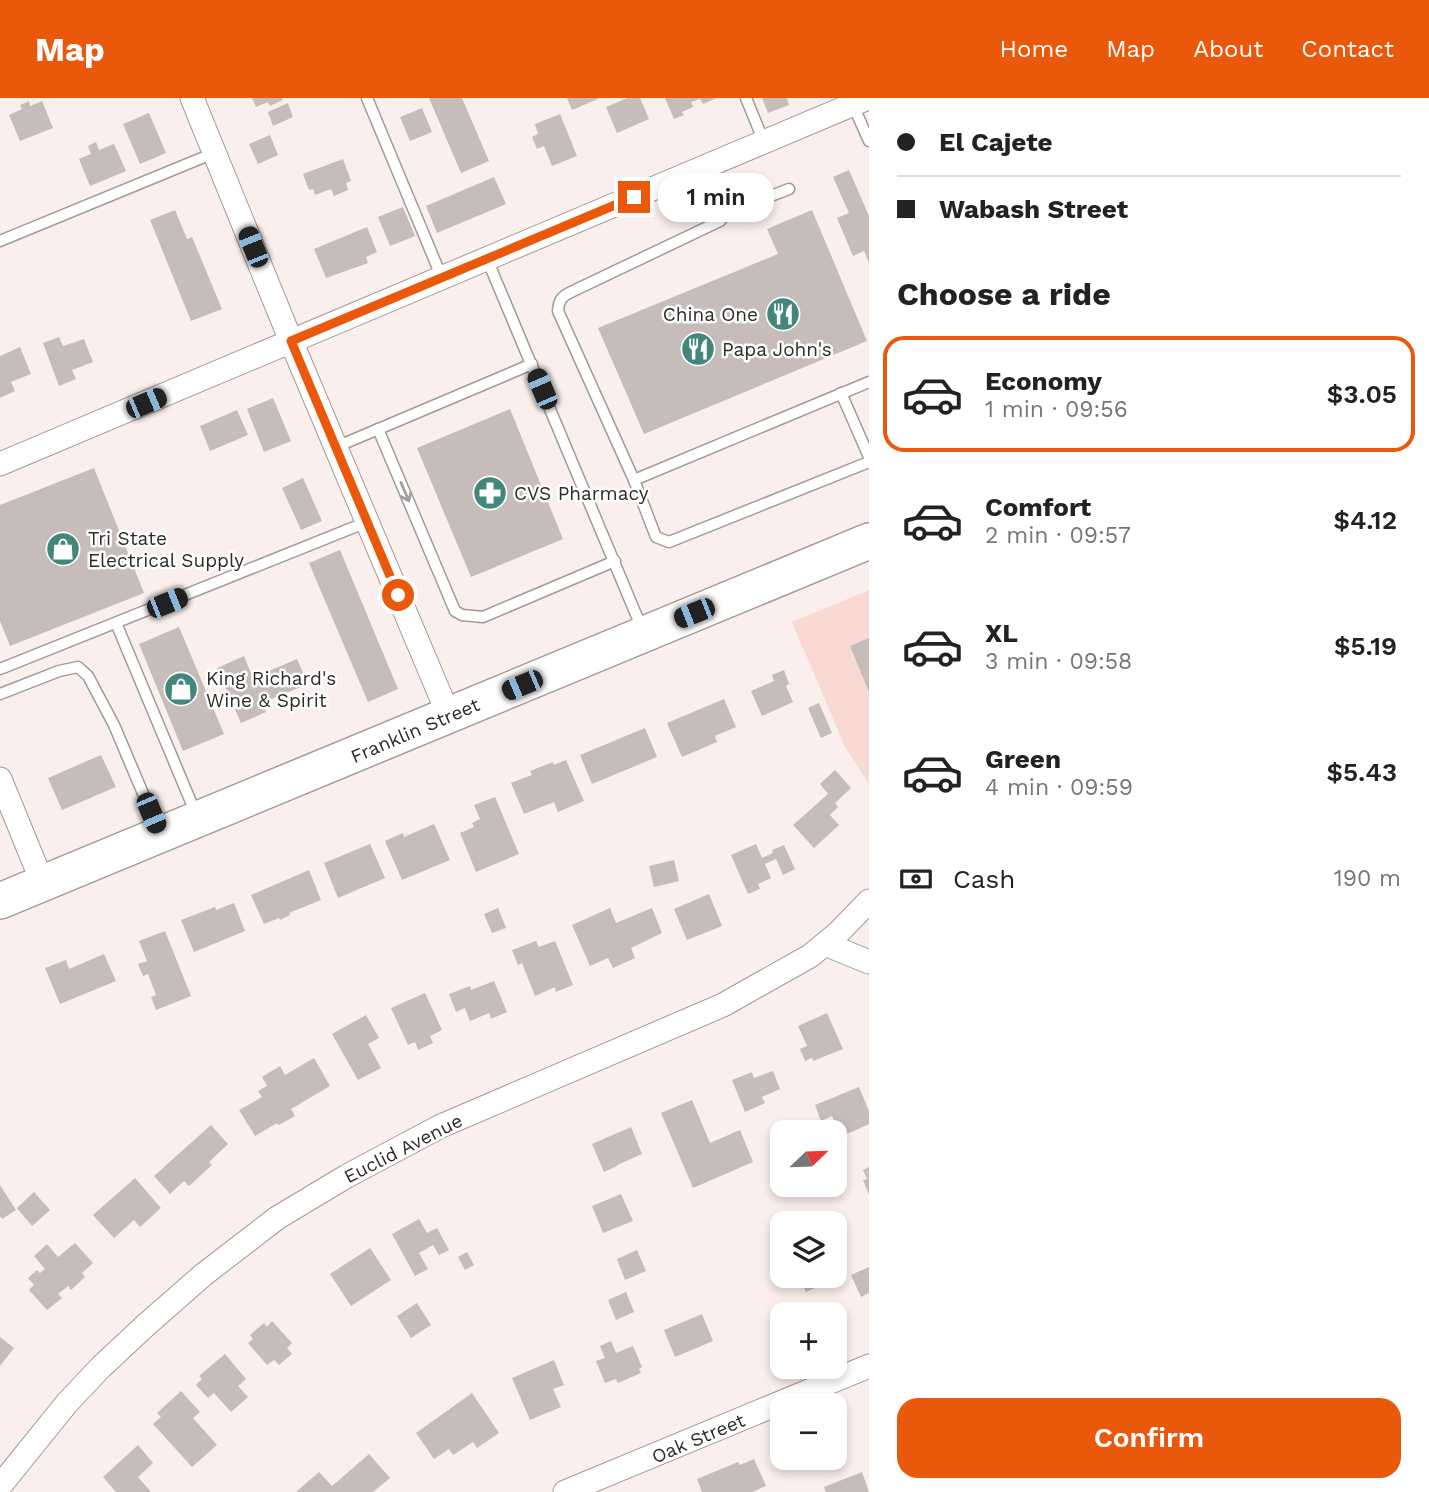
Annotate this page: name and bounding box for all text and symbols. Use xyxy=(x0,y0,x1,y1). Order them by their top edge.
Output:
text: Map xyxy=(35,30,105,69)
text: Home xyxy=(1000,35,1068,63)
text: Map xyxy=(1106,35,1155,63)
text: About xyxy=(1193,35,1263,63)
text: Contact xyxy=(1301,35,1394,63)
text: El Cajete xyxy=(939,127,1053,157)
callout: 1 min xyxy=(658,172,774,222)
route end xyxy=(618,181,650,213)
text: 1 min xyxy=(686,184,746,211)
text: Wabash Street xyxy=(939,194,1128,224)
car xyxy=(236,224,271,270)
text: Choose a ride xyxy=(897,275,1111,313)
restaurant icon: China One xyxy=(764,295,802,333)
place label: China One xyxy=(663,303,758,326)
restaurant icon: Papa John's xyxy=(679,330,717,368)
place label: Papa John's xyxy=(722,338,832,361)
icon: car xyxy=(901,363,964,426)
car xyxy=(525,366,560,412)
text: Economy xyxy=(985,366,1102,396)
text: $3.05 xyxy=(1327,379,1397,409)
car xyxy=(123,385,170,421)
text: 1 min · 09:56 xyxy=(985,396,1128,423)
pharmacy icon: CVS Pharmacy xyxy=(471,474,509,512)
one-way arrow xyxy=(399,481,412,503)
place label: CVS Pharmacy xyxy=(514,482,649,505)
icon: car xyxy=(901,489,964,552)
text: Comfort xyxy=(985,492,1091,522)
text: $4.12 xyxy=(1334,505,1397,535)
text: 2 min · 09:57 xyxy=(985,522,1131,549)
place label: Tri State Electrical Supply xyxy=(88,527,244,572)
shop icon: Tri State Electrical Supply xyxy=(44,530,82,568)
route start xyxy=(382,579,414,611)
car xyxy=(144,585,191,621)
car xyxy=(671,595,718,631)
icon: car xyxy=(901,615,964,678)
text: XL xyxy=(985,618,1018,648)
text: $5.19 xyxy=(1334,631,1397,661)
text: 3 min · 09:58 xyxy=(985,648,1132,675)
place label: King Richard's Wine & Spirit xyxy=(206,667,336,712)
car xyxy=(499,667,546,703)
shop icon: King Richard's Wine & Spirit xyxy=(162,670,200,708)
street label: Franklin Street xyxy=(347,693,483,768)
icon: car xyxy=(901,741,964,804)
text: Green xyxy=(985,744,1061,774)
text: $5.43 xyxy=(1326,757,1397,787)
text: 4 min · 09:59 xyxy=(985,774,1133,801)
car xyxy=(134,790,169,836)
icon: cash xyxy=(897,860,935,898)
text: Cash xyxy=(953,864,1015,894)
text: 190 m xyxy=(1334,865,1401,892)
street label: Euclid Avenue xyxy=(340,1109,466,1188)
north arrow xyxy=(770,1120,847,1197)
map controls xyxy=(770,1120,847,1470)
button: layers xyxy=(770,1211,847,1288)
button: + xyxy=(770,1302,847,1379)
button: − xyxy=(770,1393,847,1470)
button: Confirm xyxy=(897,1398,1401,1478)
street label: Oak Street xyxy=(648,1409,748,1468)

